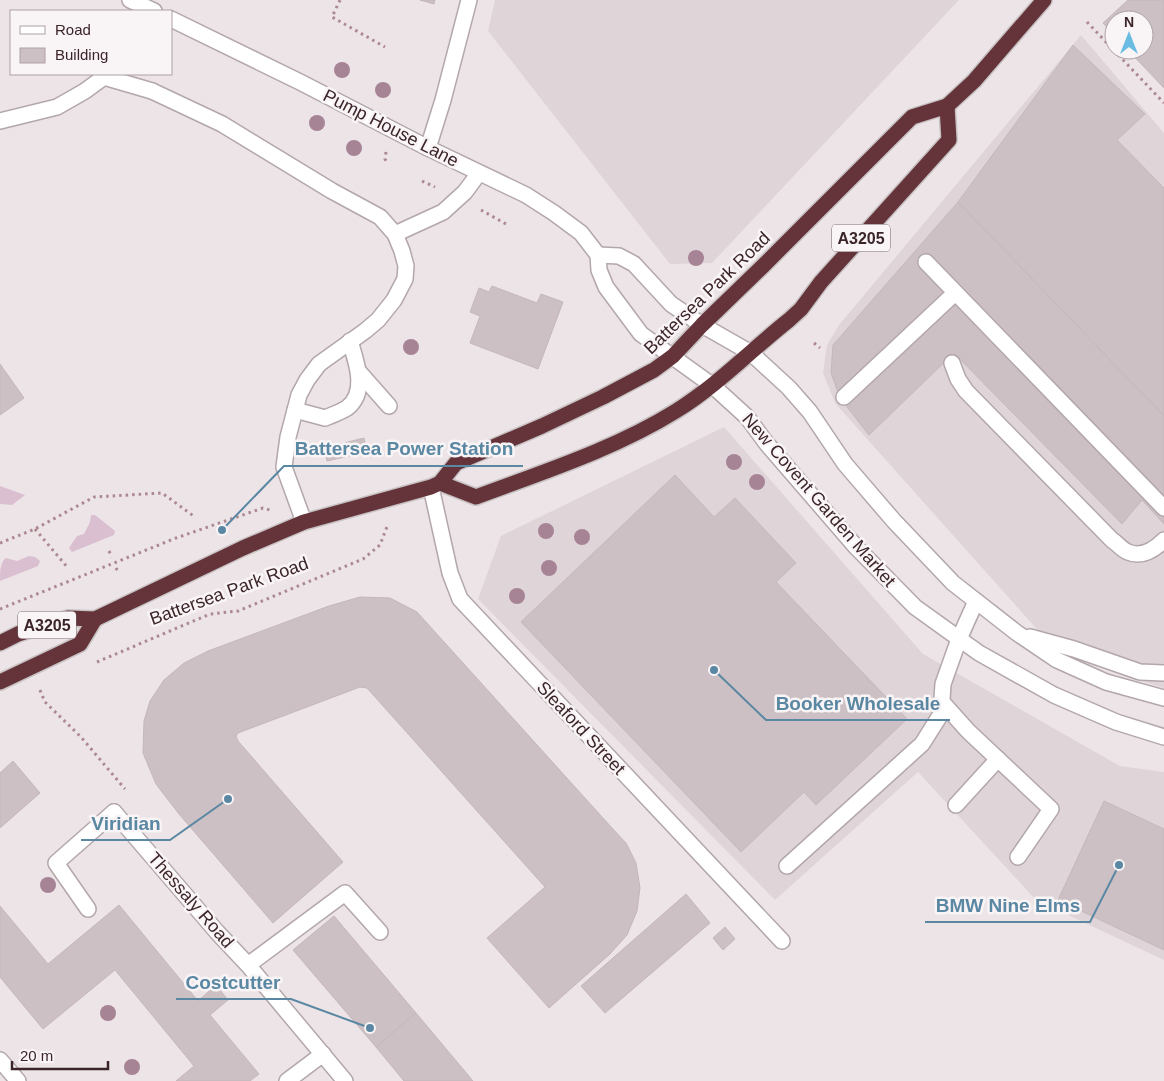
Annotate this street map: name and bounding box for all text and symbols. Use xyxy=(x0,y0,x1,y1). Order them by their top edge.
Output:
legend xyxy=(10,10,172,75)
north arrow xyxy=(1104,10,1154,60)
text: N xyxy=(1124,14,1134,30)
text: Road xyxy=(55,21,91,38)
text: Building xyxy=(55,46,108,63)
street label: Pump House Lane xyxy=(320,85,462,171)
road number: A3205 xyxy=(832,224,890,252)
street label: Battersea Park Road xyxy=(640,228,774,358)
street label: New Covent Garden Market xyxy=(738,409,900,591)
callout: Battersea Power Station xyxy=(284,432,523,466)
text: Battersea Power Station xyxy=(295,438,513,459)
street label: Battersea Park Road xyxy=(147,553,311,629)
road number: A3205 xyxy=(18,612,76,638)
street label: Sleaford Street xyxy=(533,677,629,779)
callout: Booker Wholesale xyxy=(766,686,950,720)
text: Booker Wholesale xyxy=(776,693,940,714)
callout: Viridian xyxy=(81,806,170,840)
text: Viridian xyxy=(91,813,161,834)
street label: Thessaly Road xyxy=(144,848,238,952)
callout: BMW Nine Elms xyxy=(925,888,1090,922)
text: BMW Nine Elms xyxy=(936,895,1080,916)
callout: Costcutter xyxy=(176,965,291,999)
text: Costcutter xyxy=(185,972,281,993)
scale bar xyxy=(12,1038,109,1070)
text: 20 m xyxy=(20,1047,53,1064)

